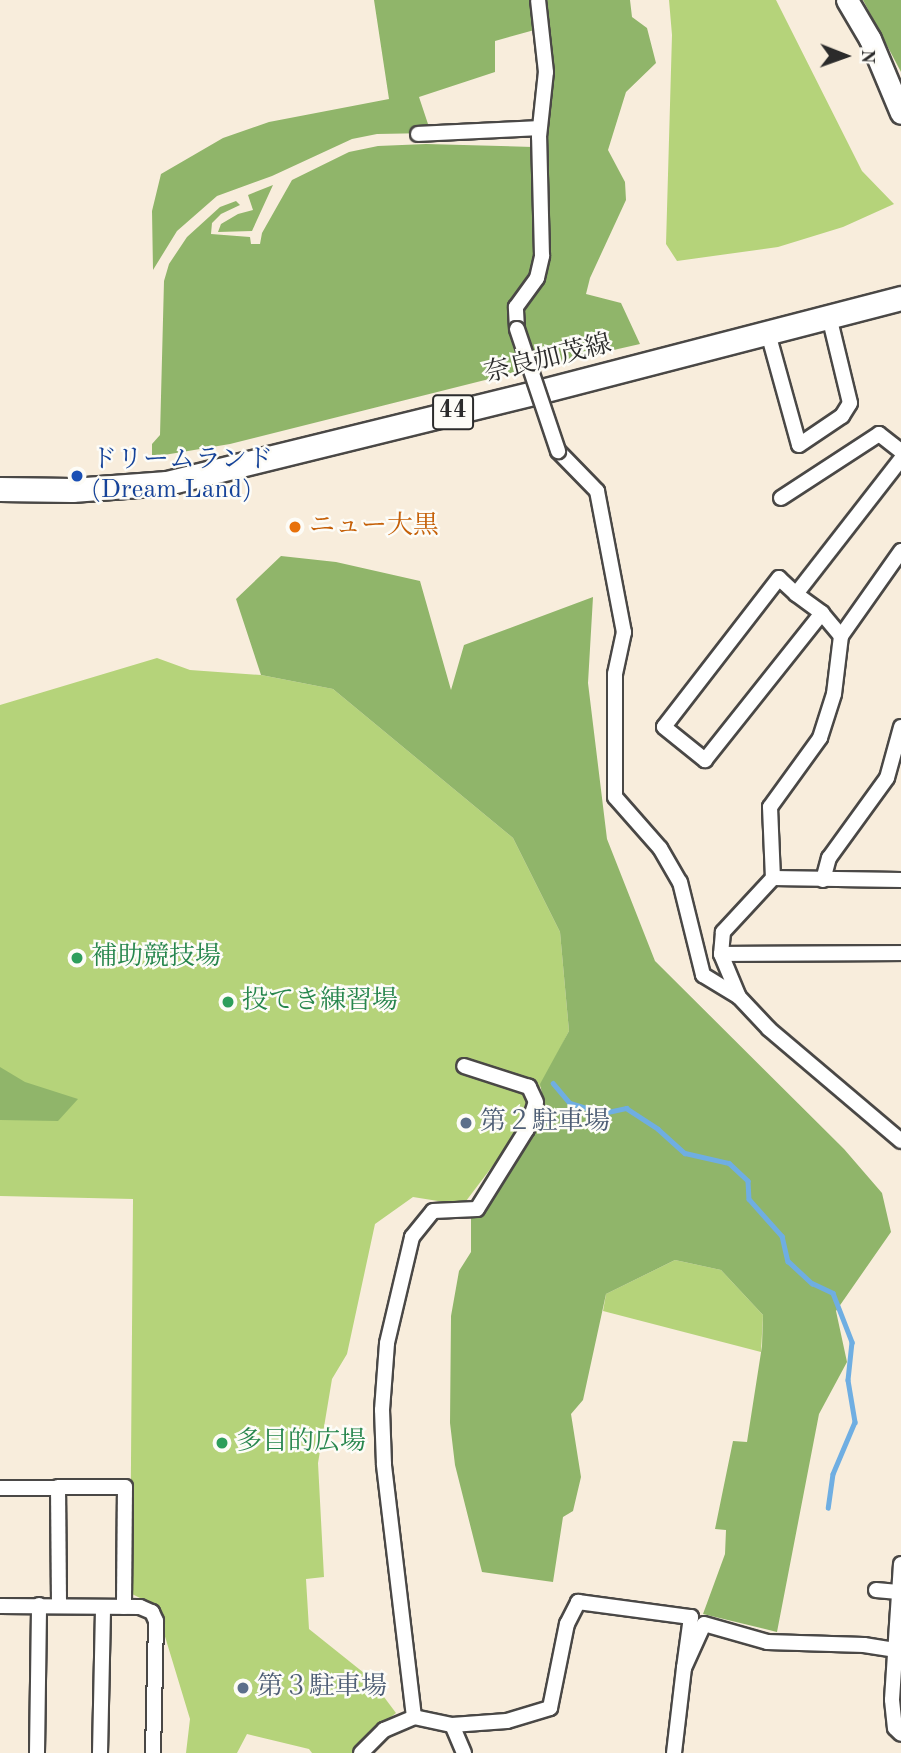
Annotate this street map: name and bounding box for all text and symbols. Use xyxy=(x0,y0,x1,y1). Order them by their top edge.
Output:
north arrow xyxy=(810,21,880,91)
text: N xyxy=(857,49,876,64)
street label: 奈良加茂線 xyxy=(481,329,615,391)
road number: 44 xyxy=(432,391,474,432)
place label: ドリームランド (Dream Land) xyxy=(91,445,273,506)
marker: ドリームランド (Dream Land) xyxy=(69,468,85,484)
place label: ニュー大黒 xyxy=(309,511,439,543)
marker: ニュー大黒 xyxy=(287,519,303,535)
place label: 補助競技場 xyxy=(91,942,221,974)
marker: 補助競技場 xyxy=(69,950,85,966)
place label: 投てき練習場 xyxy=(242,986,398,1018)
marker: 投てき練習場 xyxy=(220,994,236,1010)
place label: 第２駐車場 xyxy=(480,1107,610,1139)
marker: 第２駐車場 xyxy=(458,1115,474,1131)
place label: 多目的広場 xyxy=(236,1427,366,1459)
marker: 多目的広場 xyxy=(214,1435,230,1451)
place label: 第３駐車場 xyxy=(257,1672,387,1704)
marker: 第３駐車場 xyxy=(235,1680,251,1696)

